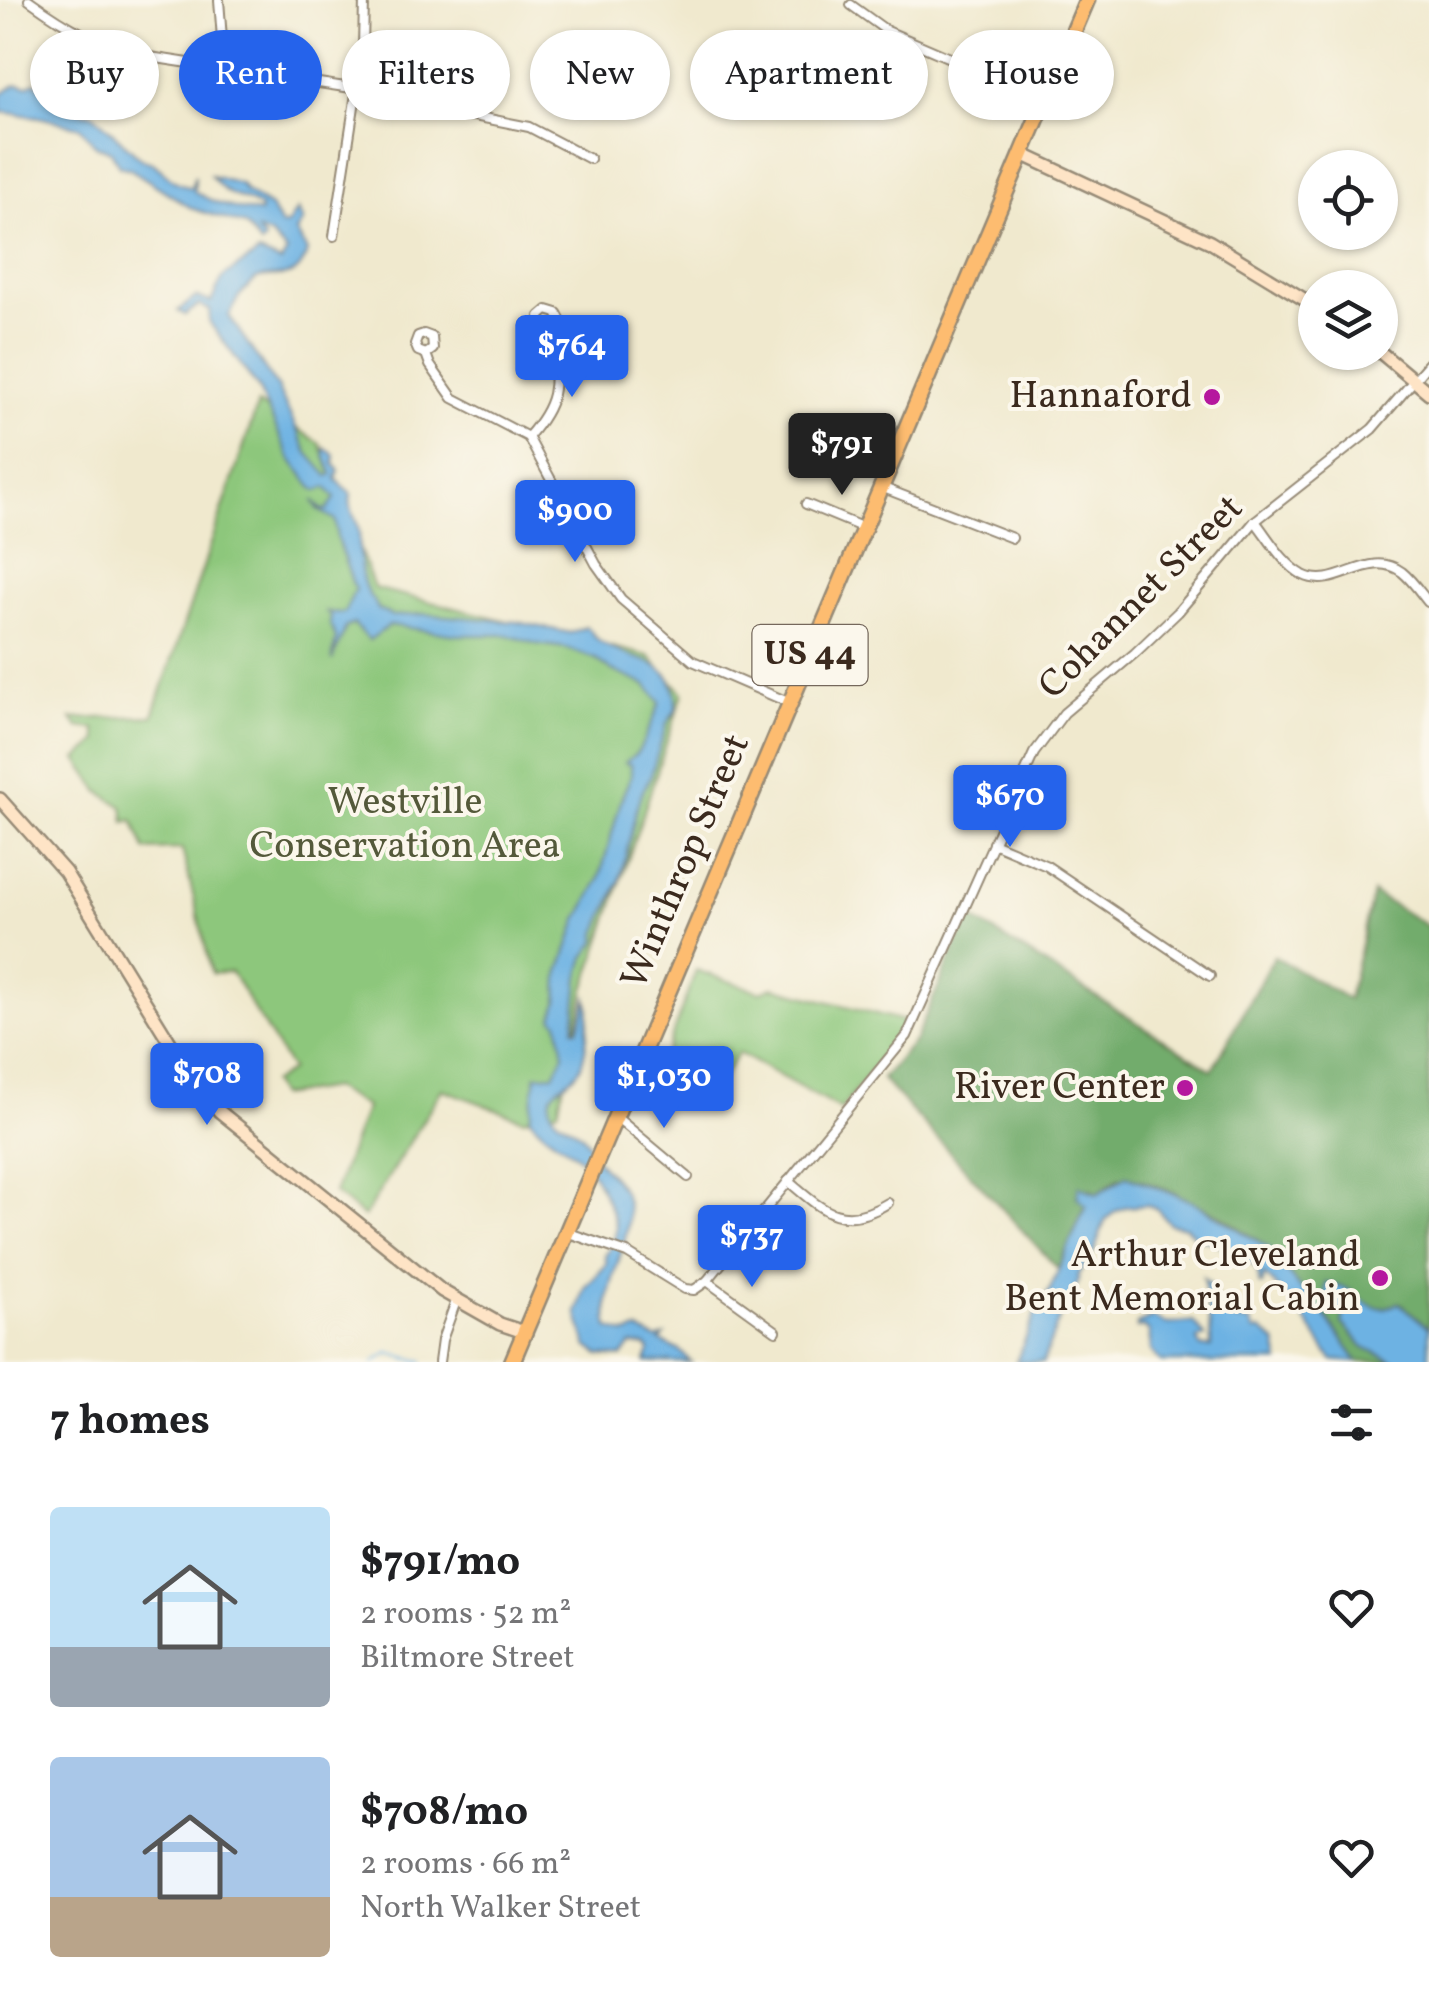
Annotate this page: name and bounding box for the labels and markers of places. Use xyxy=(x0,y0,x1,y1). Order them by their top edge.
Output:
pin: $764 xyxy=(513,315,631,400)
place label: Hannaford xyxy=(1010,371,1192,424)
marker: Hannaford xyxy=(1201,386,1223,408)
pin: $791 xyxy=(783,413,901,498)
pin: $900 xyxy=(516,480,634,565)
pin: $670 xyxy=(951,765,1069,850)
pin: $708 xyxy=(148,1043,266,1128)
pin: $1,030 xyxy=(583,1046,745,1131)
place label: River Center xyxy=(954,1062,1165,1115)
marker: River Center xyxy=(1174,1077,1196,1099)
pin: $737 xyxy=(693,1205,811,1290)
place label: Arthur Cleveland Bent Memorial Cabin xyxy=(1004,1230,1360,1327)
marker: Arthur Cleveland Bent Memorial Cabin xyxy=(1369,1267,1391,1289)

